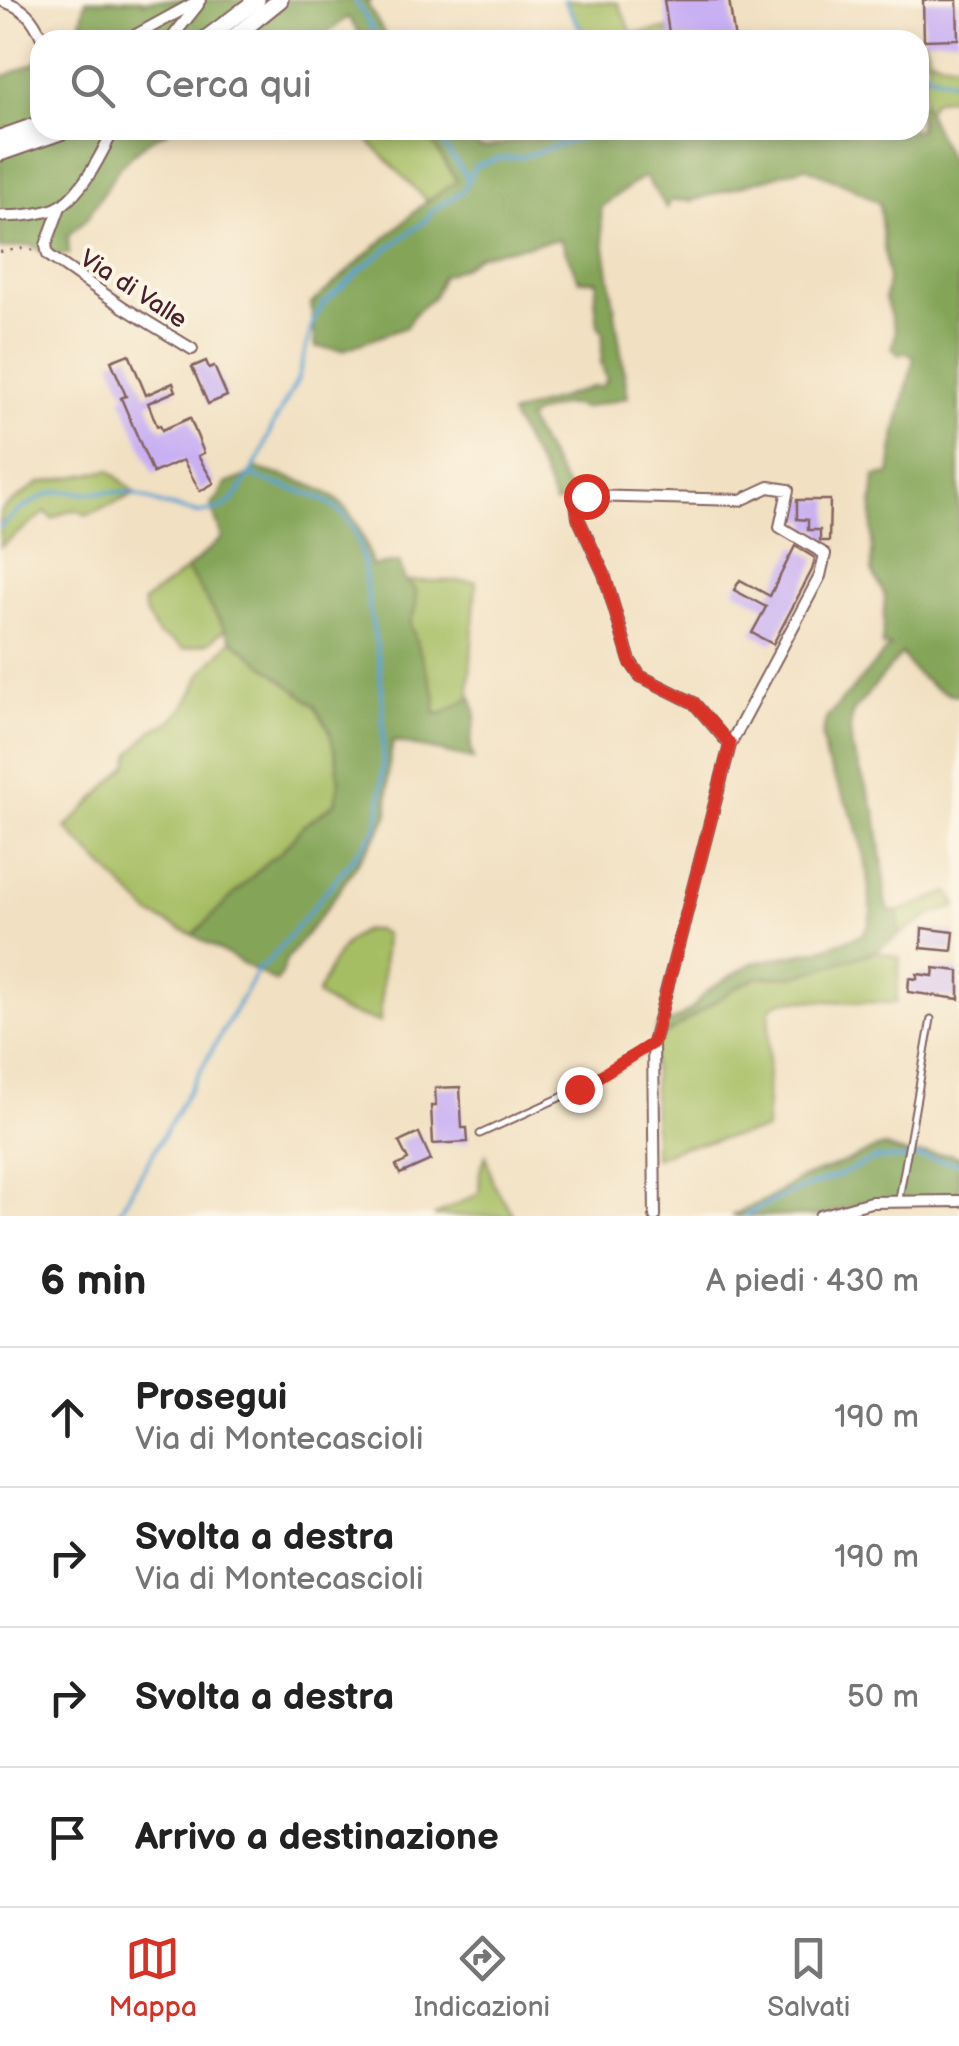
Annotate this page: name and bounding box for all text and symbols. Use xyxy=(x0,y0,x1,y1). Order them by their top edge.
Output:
search box xyxy=(30,30,929,140)
icon: search xyxy=(65,58,120,113)
text: Cerca qui xyxy=(145,63,312,108)
street label: Via di Valle xyxy=(74,243,193,336)
route start xyxy=(564,474,610,520)
route end xyxy=(557,1067,603,1113)
text: 6 min xyxy=(40,1256,146,1307)
text: A piedi · 430 m xyxy=(706,1262,919,1301)
text: Prosegui xyxy=(135,1375,287,1420)
icon: ahead xyxy=(40,1390,95,1445)
text: 190 m xyxy=(834,1398,919,1437)
text: Via di Montecascioli xyxy=(135,1420,423,1459)
text: Svolta a destra xyxy=(135,1515,394,1560)
icon: right xyxy=(40,1530,95,1585)
text: 190 m xyxy=(834,1538,919,1577)
text: Via di Montecascioli xyxy=(135,1560,423,1599)
icon: right xyxy=(40,1670,95,1725)
text: Svolta a destra xyxy=(135,1675,394,1720)
text: 50 m xyxy=(847,1678,919,1717)
icon: arrive xyxy=(40,1810,95,1865)
text: Arrivo a destinazione xyxy=(135,1815,499,1860)
tab: Mappa xyxy=(109,1931,197,2024)
tab: Indicazioni xyxy=(414,1931,550,2024)
tab: Salvati xyxy=(767,1931,850,2024)

